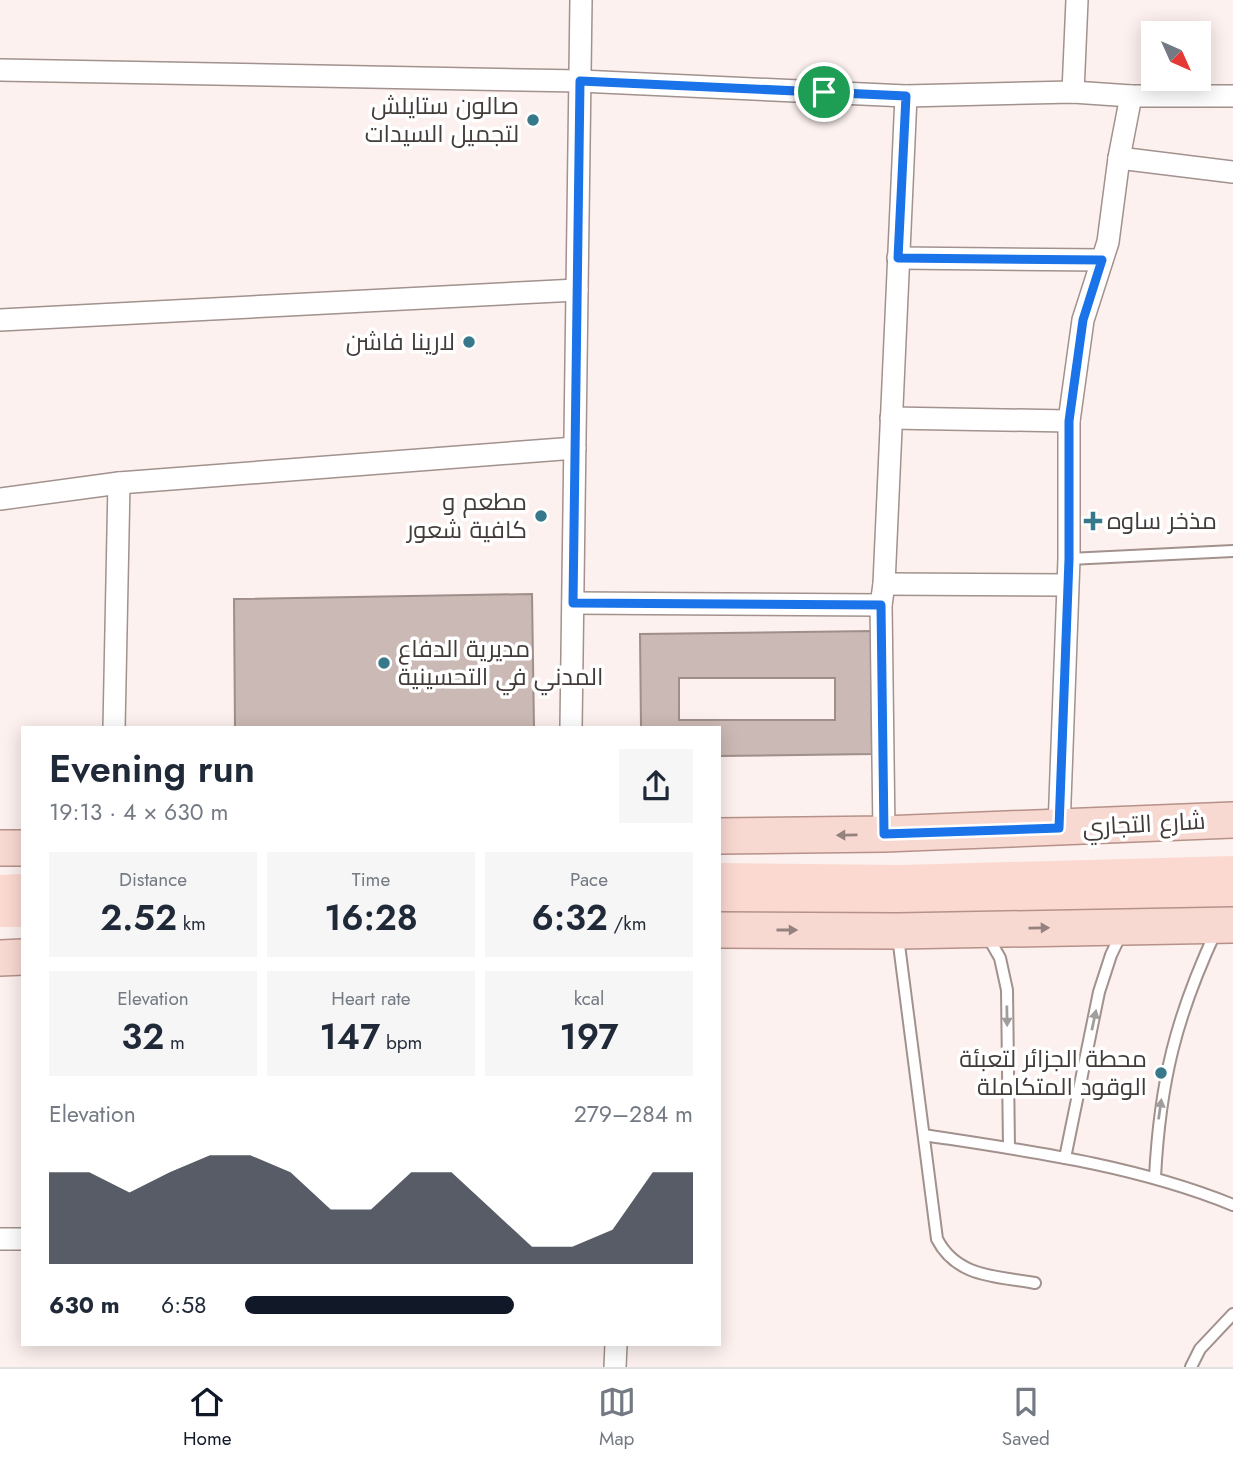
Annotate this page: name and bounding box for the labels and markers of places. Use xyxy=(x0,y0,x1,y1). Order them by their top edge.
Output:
pin xyxy=(794,62,854,122)
place label: صالون ستايلش لتجميل السيدات xyxy=(365,88,519,151)
marker: صالون ستايلش لتجميل السيدات xyxy=(525,112,541,128)
place label: لارينا فاشن xyxy=(346,324,455,359)
marker: لارينا فاشن xyxy=(461,334,477,350)
place label: مطعم و كافية شعور xyxy=(405,484,527,547)
place label: مذخر ساوه xyxy=(1107,503,1217,538)
marker: مطعم و كافية شعور xyxy=(533,508,549,524)
marker: مذخر ساوه xyxy=(1085,513,1101,529)
place label: مديرية الدفاع المدني في التحسينية xyxy=(398,631,603,696)
marker: مديرية الدفاع المدني في التحسينية xyxy=(376,655,392,671)
place label: محطة الجزائر لتعبئة الوقود المتكاملة xyxy=(959,1041,1147,1104)
marker: محطة الجزائر لتعبئة الوقود المتكاملة xyxy=(1153,1065,1169,1081)

